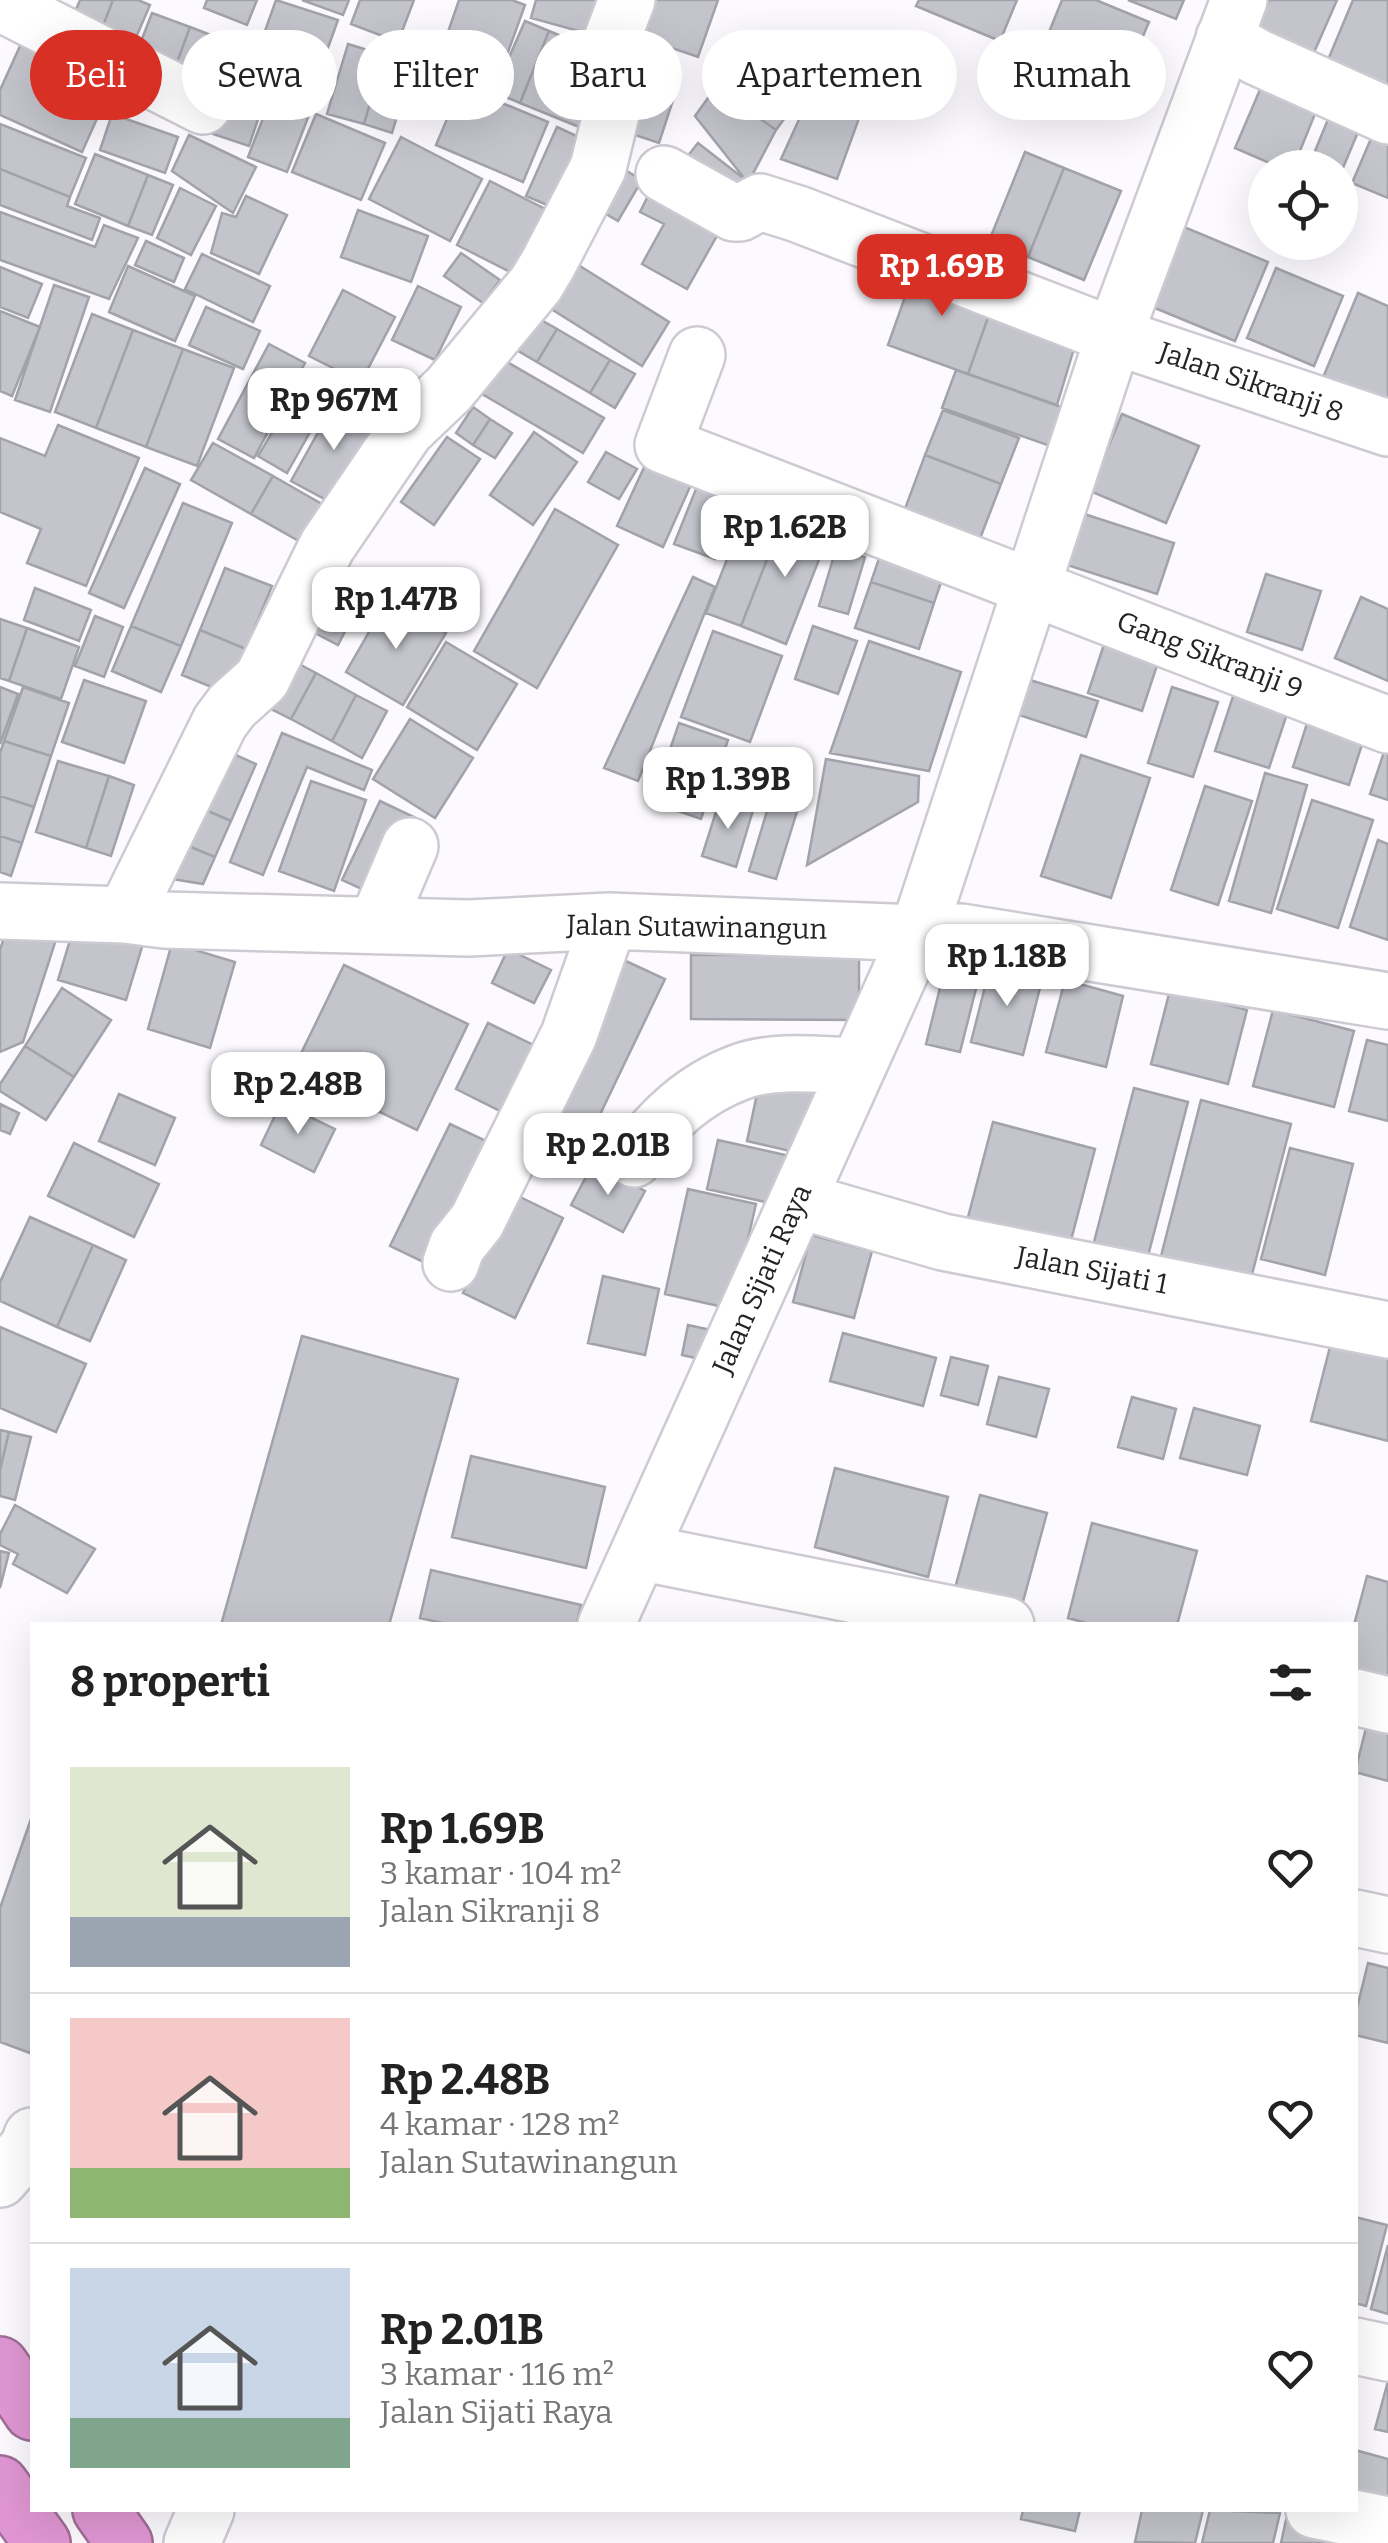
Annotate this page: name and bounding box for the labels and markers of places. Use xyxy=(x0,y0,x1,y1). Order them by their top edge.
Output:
pin: Rp 1.69B xyxy=(839,234,1045,319)
pin: Rp 967M xyxy=(242,368,426,453)
pin: Rp 1.62B xyxy=(682,495,888,580)
pin: Rp 1.47B xyxy=(293,567,499,652)
pin: Rp 1.39B xyxy=(625,747,831,832)
pin: Rp 1.18B xyxy=(904,924,1110,1009)
pin: Rp 2.48B xyxy=(195,1052,401,1137)
pin: Rp 2.01B xyxy=(505,1113,711,1198)

